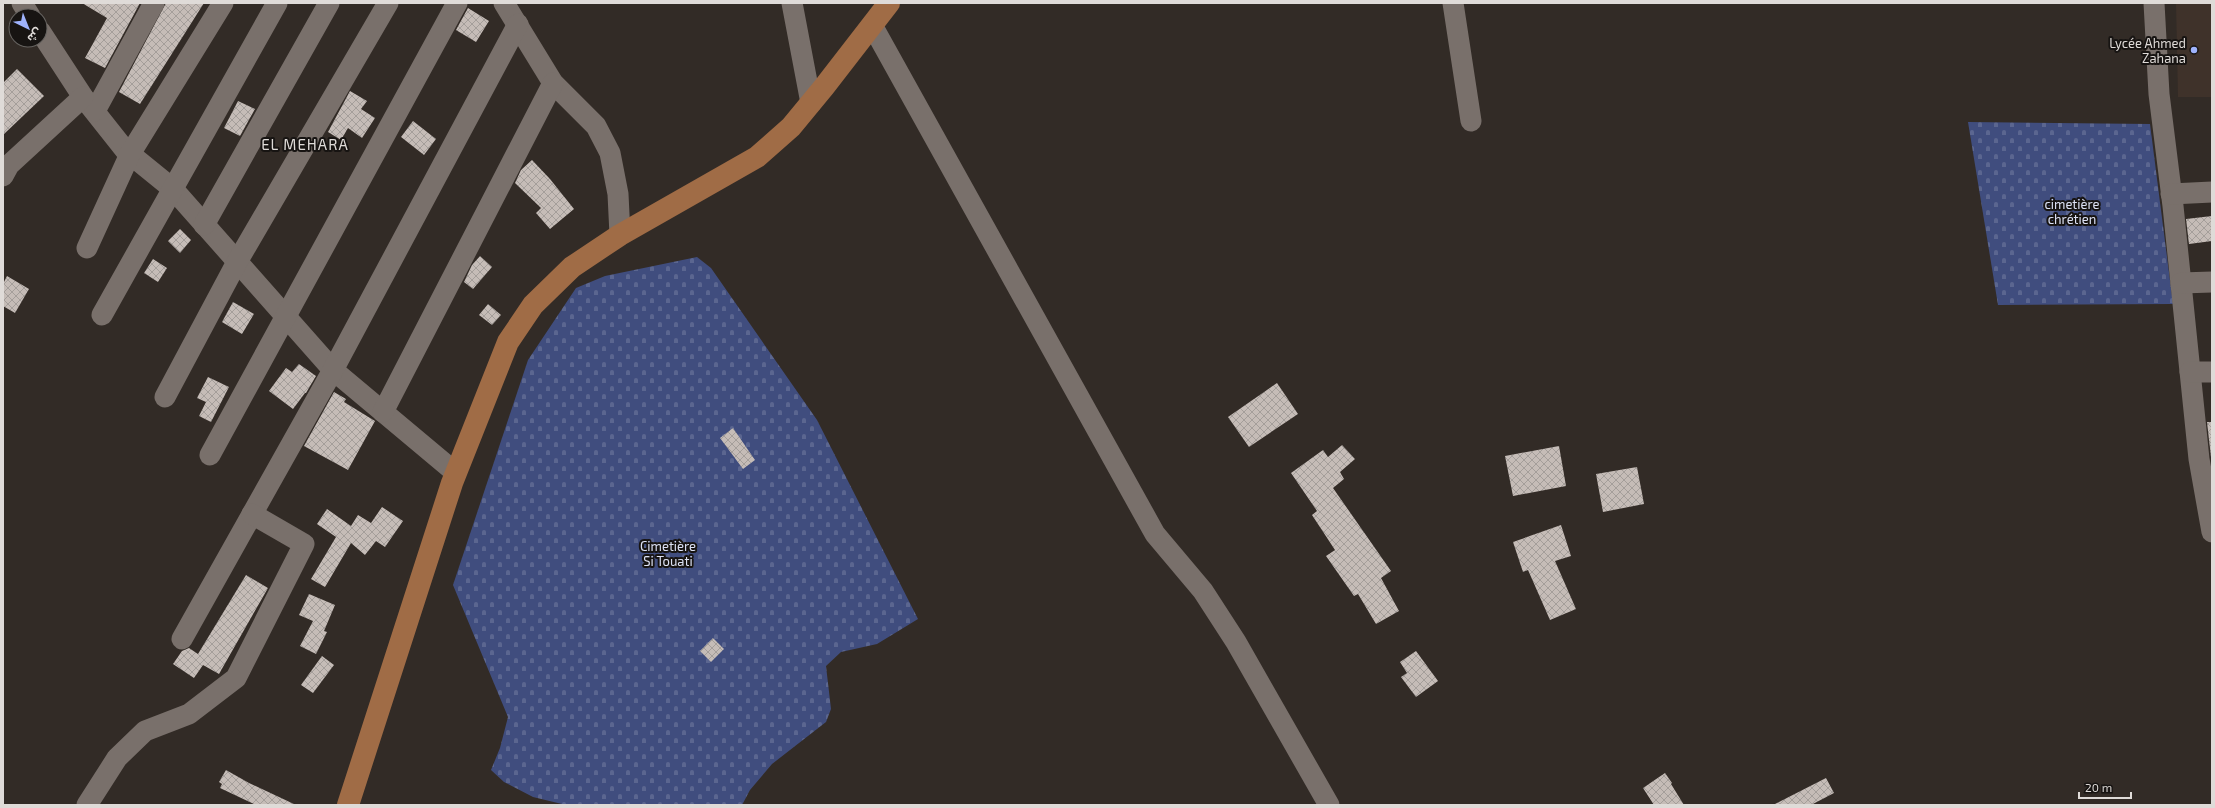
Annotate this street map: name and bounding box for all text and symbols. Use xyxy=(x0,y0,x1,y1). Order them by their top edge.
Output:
north arrow xyxy=(8,8,48,48)
text: ش xyxy=(25,25,45,46)
place label: Lycée Ahmed Zahana xyxy=(2109,35,2186,66)
marker: Lycée Ahmed Zahana xyxy=(2189,45,2199,55)
district label: EL MEHARA xyxy=(261,135,349,153)
park label: cimetière chrétien xyxy=(2044,196,2100,227)
park label: Cimetière Si Touati xyxy=(640,538,696,569)
scale bar xyxy=(2079,774,2131,800)
text: 20 m xyxy=(2085,780,2112,794)

